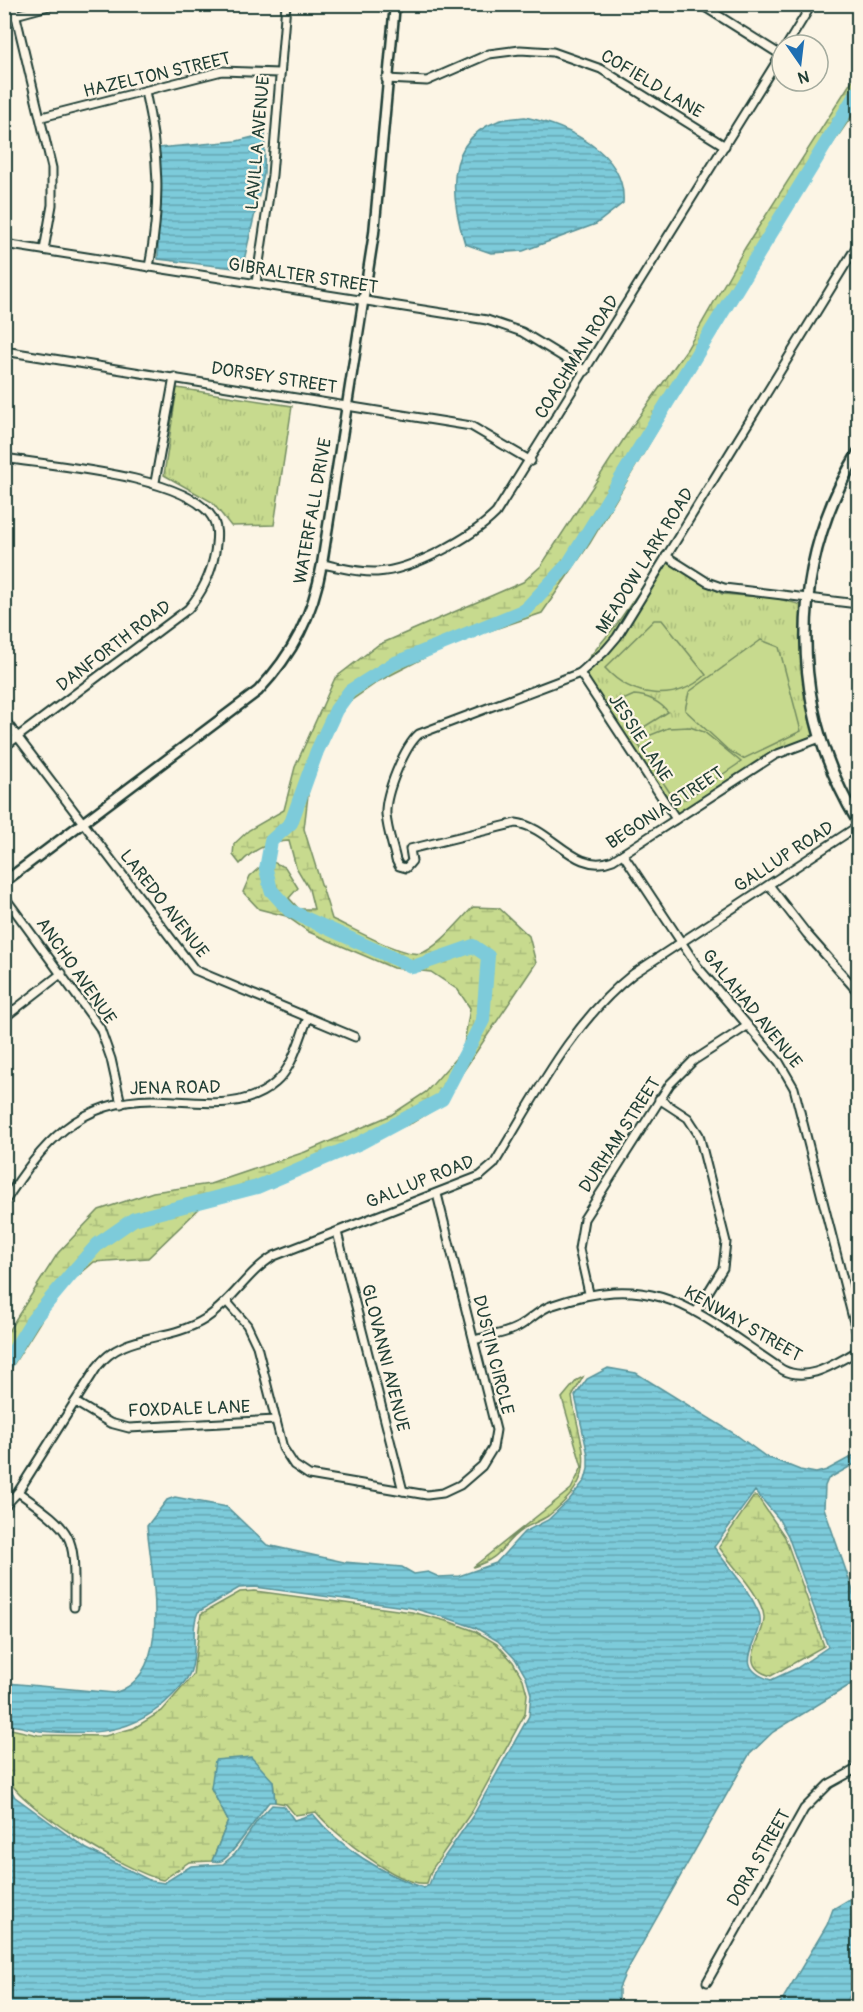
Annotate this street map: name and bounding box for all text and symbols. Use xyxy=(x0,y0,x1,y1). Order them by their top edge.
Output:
north arrow xyxy=(770,33,830,93)
street label: COFIELD LANE xyxy=(596,44,708,124)
street label: HAZELTON STREET xyxy=(81,47,233,103)
text: N xyxy=(796,66,811,88)
street label: LAVILLA AVENUE xyxy=(241,75,275,211)
street label: GIBRALTER STREET xyxy=(226,253,380,299)
street label: COACHMAN ROAD xyxy=(530,291,624,423)
street label: DORSEY STREET xyxy=(209,357,339,399)
street label: WATERFALL DRIVE xyxy=(289,436,337,586)
street label: MEADOW LARK ROAD xyxy=(591,484,699,638)
street label: DANFORTH ROAD xyxy=(52,595,176,697)
street label: JESSIE LANE xyxy=(603,690,677,786)
street label: BEGONIA STREET xyxy=(602,761,728,855)
street label: GALLUP ROAD xyxy=(730,816,838,898)
street label: LAREDO AVENUE xyxy=(114,845,214,963)
street label: ANCHO AVENUE xyxy=(31,913,121,1029)
street label: GALAHAD AVENUE xyxy=(697,945,807,1073)
street label: DURHAM STREET xyxy=(574,1073,666,1197)
street label: JENA ROAD xyxy=(129,1076,221,1100)
street label: GALLUP ROAD xyxy=(363,1150,477,1214)
street label: KENWAY STREET xyxy=(680,1281,806,1367)
street label: GLOVANNI AVENUE xyxy=(356,1282,414,1434)
street label: DUSTIN CIRCLE xyxy=(467,1293,519,1417)
street label: FOXDALE LANE xyxy=(128,1395,250,1423)
street label: DORA STREET xyxy=(722,1805,796,1911)

